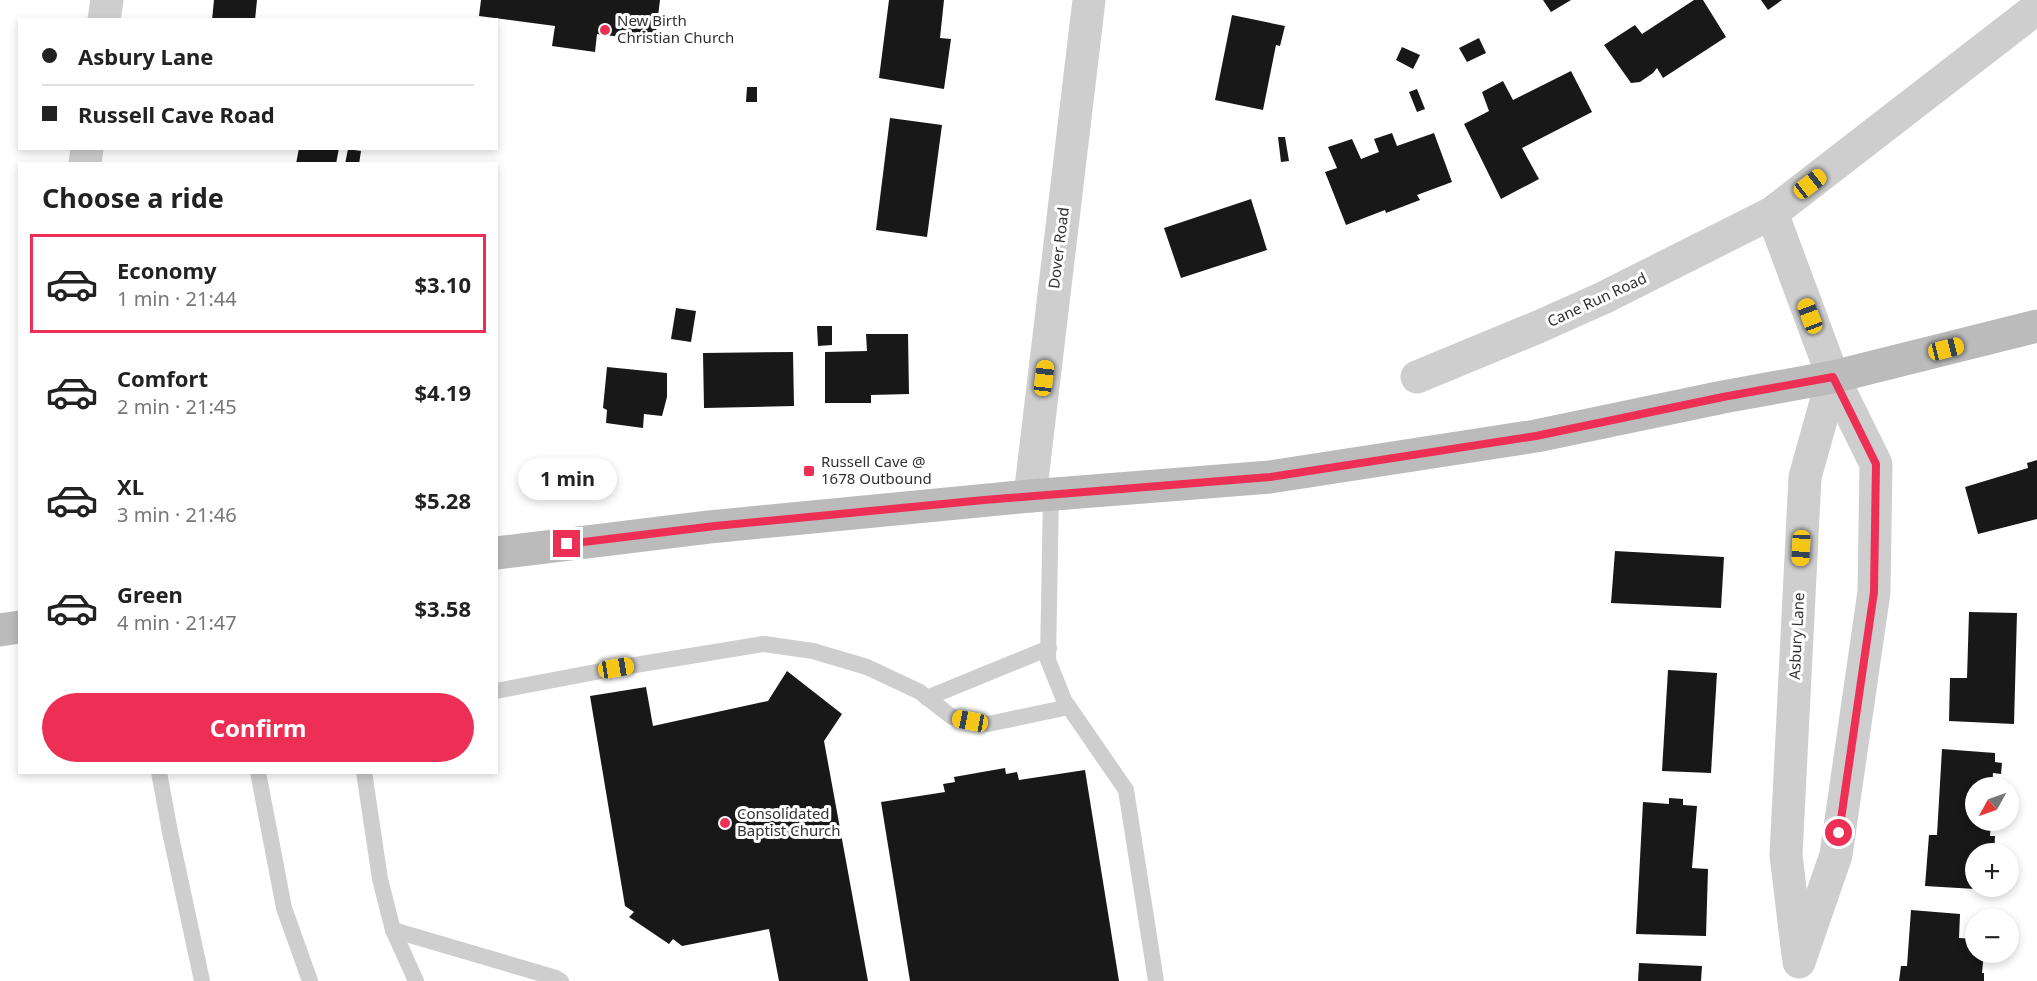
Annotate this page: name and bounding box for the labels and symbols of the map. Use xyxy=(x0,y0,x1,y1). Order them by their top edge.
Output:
place label: New Birth Christian Church xyxy=(617,10,734,47)
marker: New Birth Christian Church xyxy=(598,23,612,37)
car xyxy=(1790,166,1830,202)
street label: Dover Road xyxy=(1043,206,1073,290)
street label: Cane Run Road xyxy=(1544,267,1649,331)
car xyxy=(1795,296,1825,336)
car xyxy=(1926,336,1966,362)
car xyxy=(1033,359,1055,397)
place label: Russell Cave @ 1678 Outbound xyxy=(821,451,932,488)
callout: 1 min xyxy=(518,457,616,499)
marker: Russell Cave @ 1678 Outbound xyxy=(802,464,816,478)
route end xyxy=(553,530,580,557)
car xyxy=(1791,530,1811,566)
street label: Asbury Lane xyxy=(1784,592,1808,680)
car xyxy=(597,656,635,680)
car xyxy=(951,709,989,733)
north arrow xyxy=(1965,777,2019,831)
place label: Consolidated Baptist Church xyxy=(737,803,841,840)
marker: Consolidated Baptist Church xyxy=(718,816,732,830)
route start xyxy=(1825,819,1852,846)

